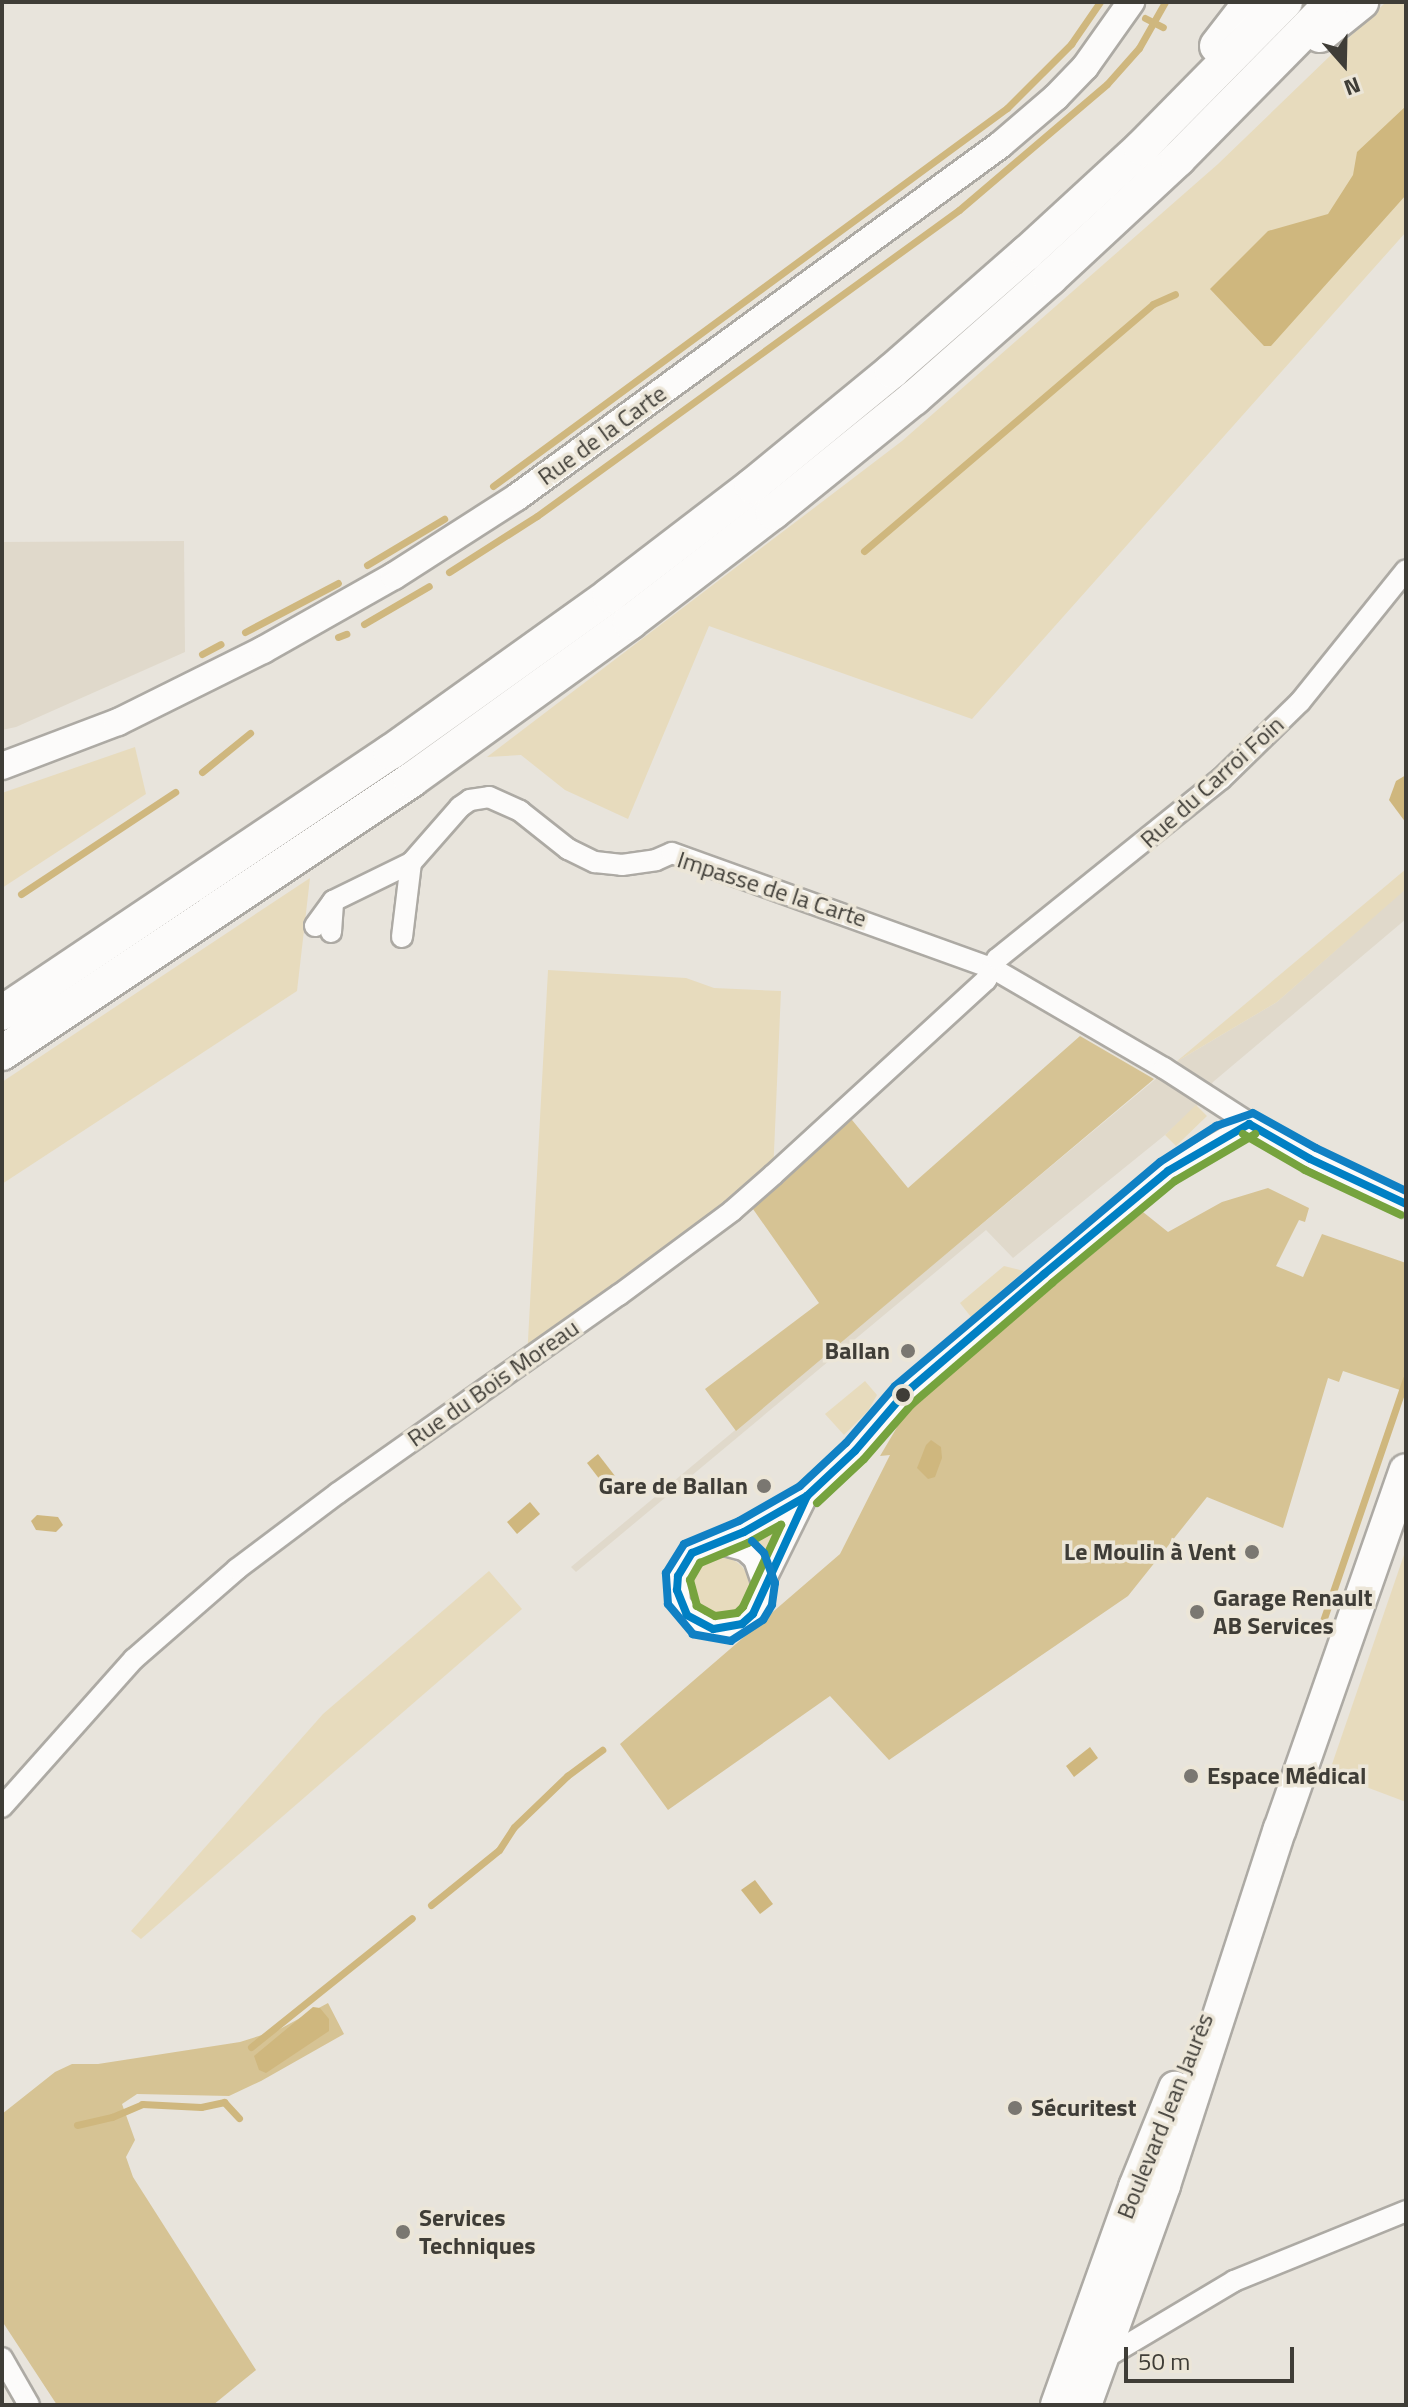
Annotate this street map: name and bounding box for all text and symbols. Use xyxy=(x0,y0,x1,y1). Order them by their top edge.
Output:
north arrow xyxy=(1304,24,1384,104)
text: N xyxy=(1339,68,1365,105)
street label: Rue de la Carte xyxy=(532,379,672,491)
street label: Rue du Carroi Foin xyxy=(1134,710,1290,854)
street label: Impasse de la Carte xyxy=(674,845,870,933)
street label: Rue du Bois Moreau xyxy=(402,1313,584,1453)
place label: Ballan xyxy=(825,1337,890,1365)
marker: Ballan xyxy=(897,1340,919,1362)
unlabelled marker xyxy=(895,1387,911,1403)
place label: Gare de Ballan xyxy=(599,1472,748,1500)
marker: Gare de Ballan xyxy=(755,1477,773,1495)
place label: Le Moulin à Vent xyxy=(1064,1538,1236,1566)
marker: Le Moulin à Vent xyxy=(1243,1543,1261,1561)
place label: Garage Renault AB Services xyxy=(1213,1584,1372,1640)
marker: Garage Renault AB Services xyxy=(1188,1603,1206,1621)
place label: Espace Médical xyxy=(1207,1762,1367,1790)
marker: Espace Médical xyxy=(1182,1767,1200,1785)
street label: Boulevard Jean Jaurès xyxy=(1111,2009,1219,2223)
place label: Sécuritest xyxy=(1031,2094,1136,2122)
marker: Sécuritest xyxy=(1006,2099,1024,2117)
place label: Services Techniques xyxy=(419,2204,536,2260)
marker: Services Techniques xyxy=(394,2223,412,2241)
scale bar xyxy=(1128,2331,1298,2381)
text: 50 m xyxy=(1138,2343,1190,2379)

